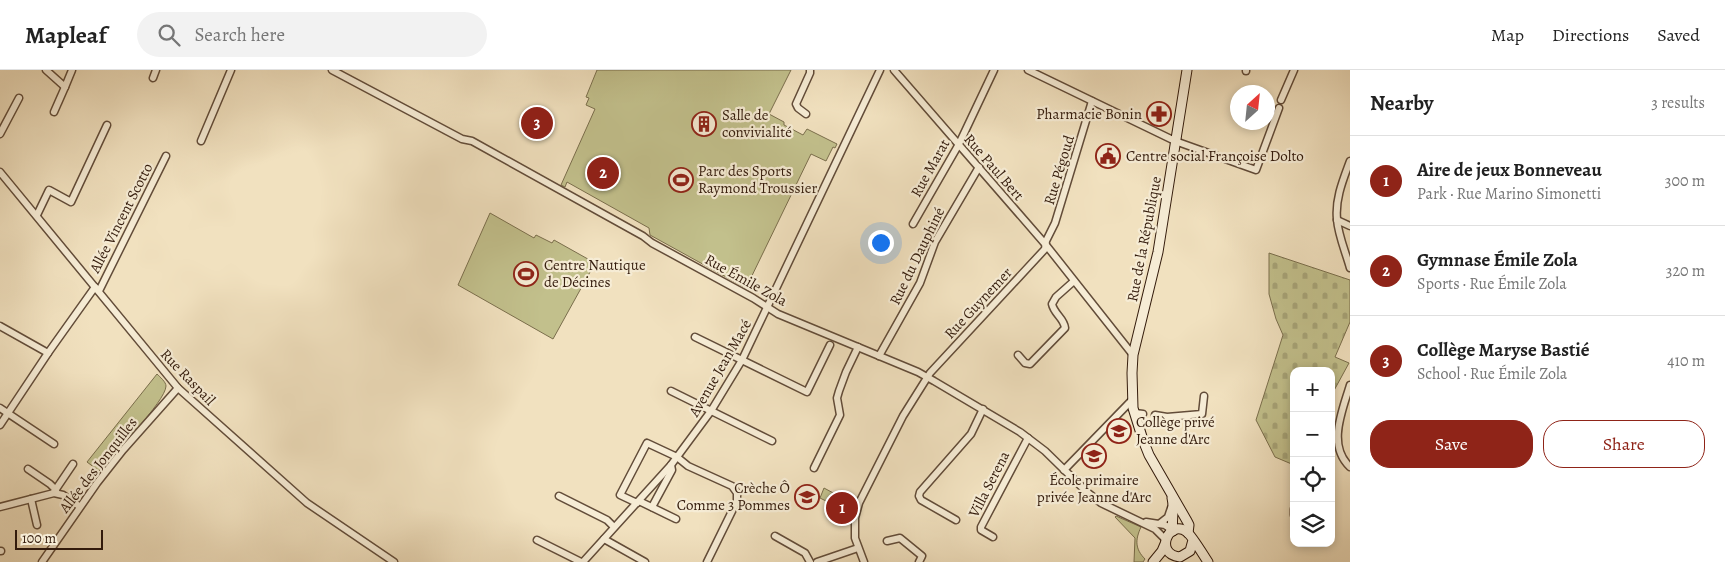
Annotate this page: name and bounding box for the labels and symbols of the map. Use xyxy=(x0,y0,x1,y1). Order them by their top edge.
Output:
north arrow xyxy=(1230,85,1275,130)
pharmacy icon: Pharmacie Bonin xyxy=(1146,101,1172,127)
pin: 3 xyxy=(521,104,553,142)
place label: Pharmacie Bonin xyxy=(1036,104,1142,124)
place label: Salle de convivialité xyxy=(722,105,792,142)
building icon: Salle de convivialité xyxy=(691,111,717,137)
street label: Rue Paul Bert xyxy=(959,129,1029,205)
street label: Rue Pégoud xyxy=(1039,132,1079,207)
street label: Rue Marat xyxy=(906,135,954,201)
public building icon: Centre social Françoise Dolto xyxy=(1095,143,1121,169)
place label: Centre social Françoise Dolto xyxy=(1126,146,1304,166)
pin: 2 xyxy=(587,154,619,192)
street label: Allée Vincent Scotto xyxy=(84,160,157,277)
place label: Parc des Sports Raymond Troussier xyxy=(698,161,817,198)
sports icon: Parc des Sports Raymond Troussier xyxy=(668,167,694,193)
street label: Rue de la République xyxy=(1122,174,1166,303)
street label: Rue du Dauphiné xyxy=(885,204,949,308)
your location xyxy=(868,230,894,256)
street label: Rue Émile Zola xyxy=(701,249,791,311)
place label: Centre Nautique de Décines xyxy=(544,255,646,292)
sports icon: Centre Nautique de Décines xyxy=(513,261,539,287)
street label: Rue Guynemer xyxy=(940,263,1016,343)
street label: Avenue Jean Macé xyxy=(684,315,756,421)
street label: Rue Raspail xyxy=(156,344,220,410)
place label: Collège privé Jeanne d'Arc xyxy=(1136,412,1215,449)
street label: Allée des Jonquilles xyxy=(54,413,142,518)
school or university icon: Collège privé Jeanne d'Arc xyxy=(1106,418,1132,444)
school or university icon: École primaire privée Jeanne d'Arc xyxy=(1081,443,1107,469)
street label: Villa Serena xyxy=(963,447,1014,521)
place label: École primaire privée Jeanne d'Arc xyxy=(1037,470,1151,507)
place label: Crèche Ô Comme 3 Pommes xyxy=(677,478,790,515)
school or university icon: Crèche Ô Comme 3 Pommes xyxy=(794,484,820,510)
pin: 1 xyxy=(826,489,858,527)
scale bar xyxy=(15,527,102,550)

